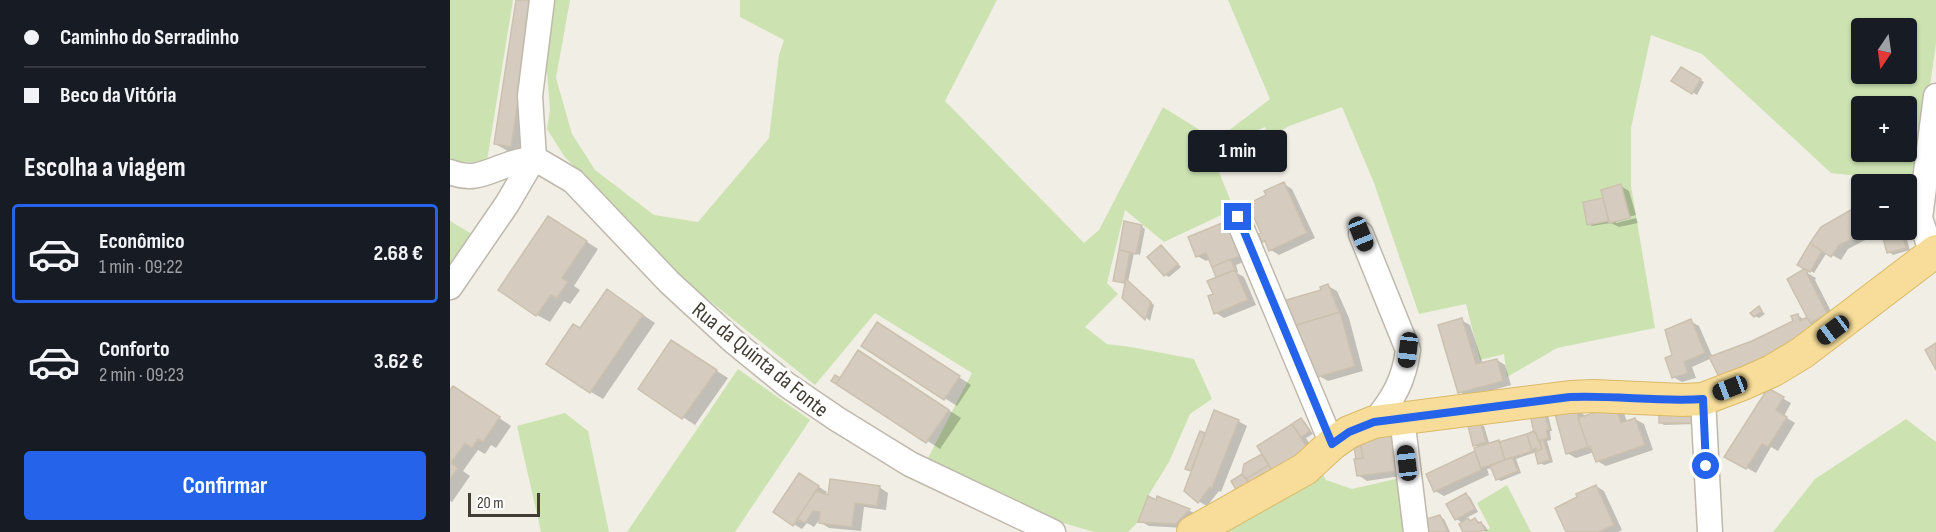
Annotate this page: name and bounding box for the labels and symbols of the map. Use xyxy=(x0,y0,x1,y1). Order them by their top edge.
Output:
north arrow xyxy=(1851,18,1917,84)
callout: 1 min xyxy=(1188,130,1288,172)
route end xyxy=(1224,203,1251,230)
car xyxy=(1346,214,1376,254)
street label: Rua da Quinta da Fonte xyxy=(686,297,834,424)
car xyxy=(1813,312,1853,348)
car xyxy=(1397,331,1419,369)
car xyxy=(1710,373,1750,403)
car xyxy=(1396,444,1418,482)
route start xyxy=(1692,452,1719,479)
scale bar xyxy=(468,490,540,518)

